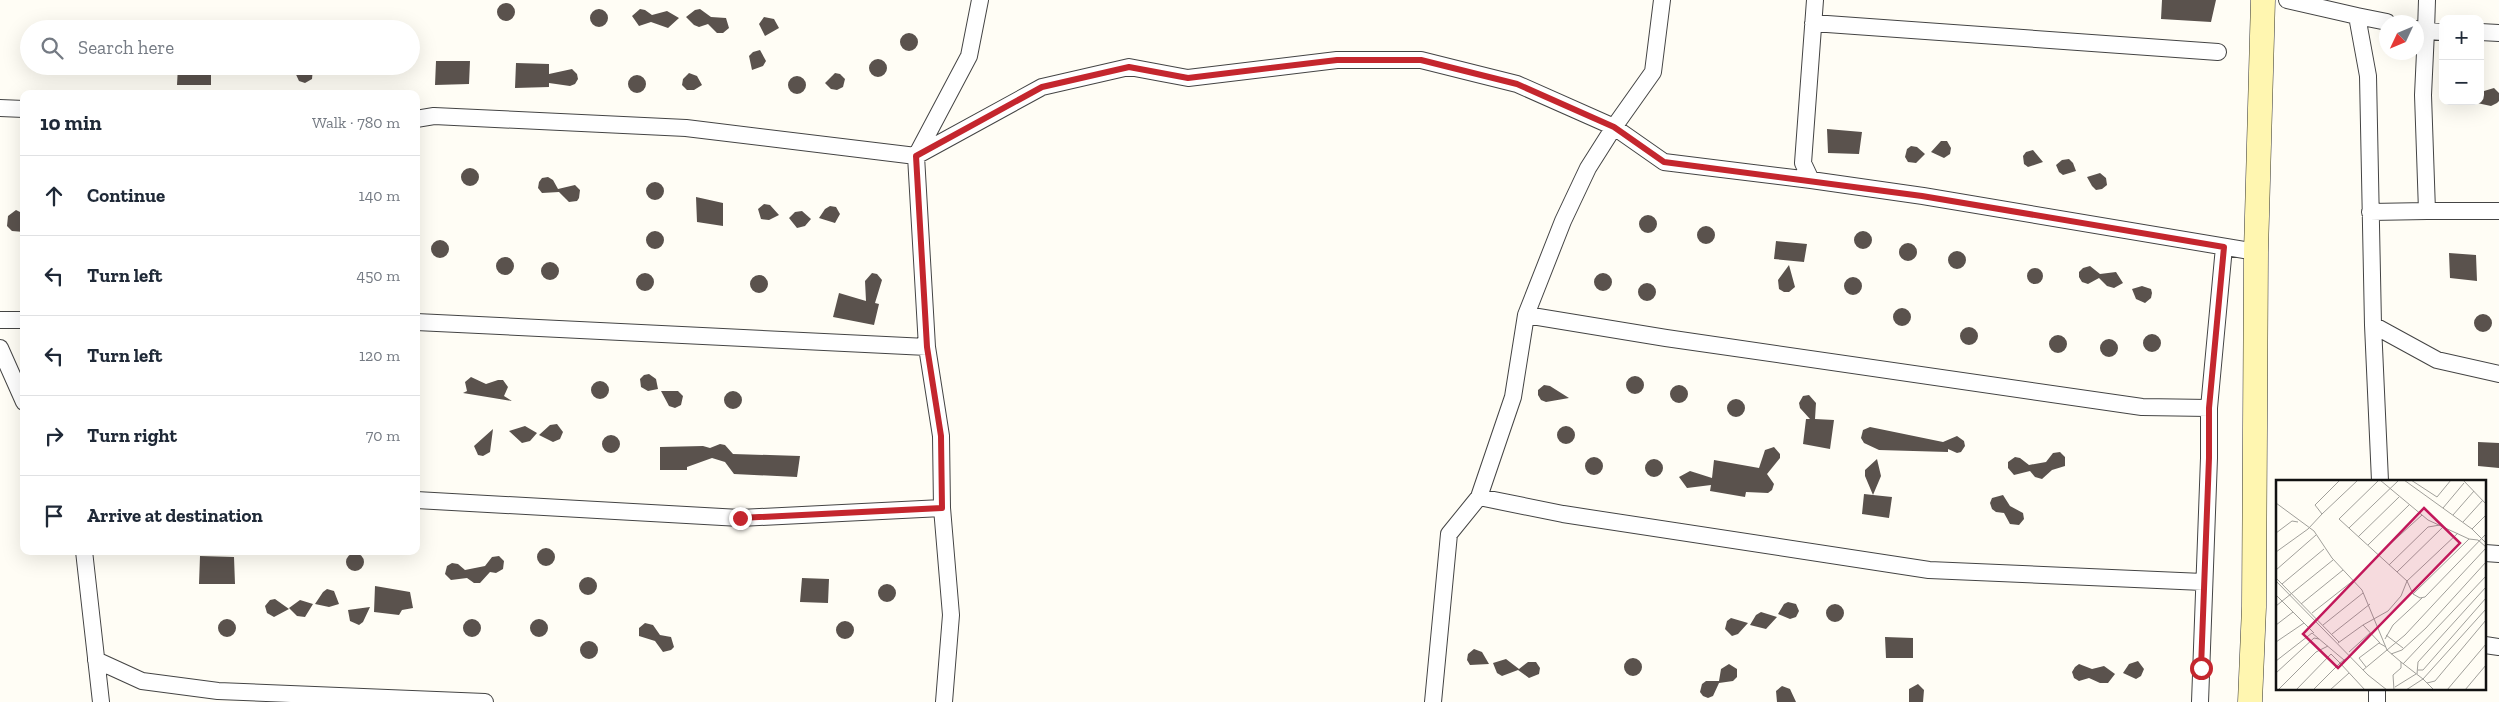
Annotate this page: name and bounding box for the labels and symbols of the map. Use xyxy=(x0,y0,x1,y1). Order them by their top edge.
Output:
north arrow xyxy=(2379,15,2424,60)
inset map xyxy=(2276,480,2486,690)
route end xyxy=(729,507,752,530)
route start xyxy=(2190,657,2213,680)

